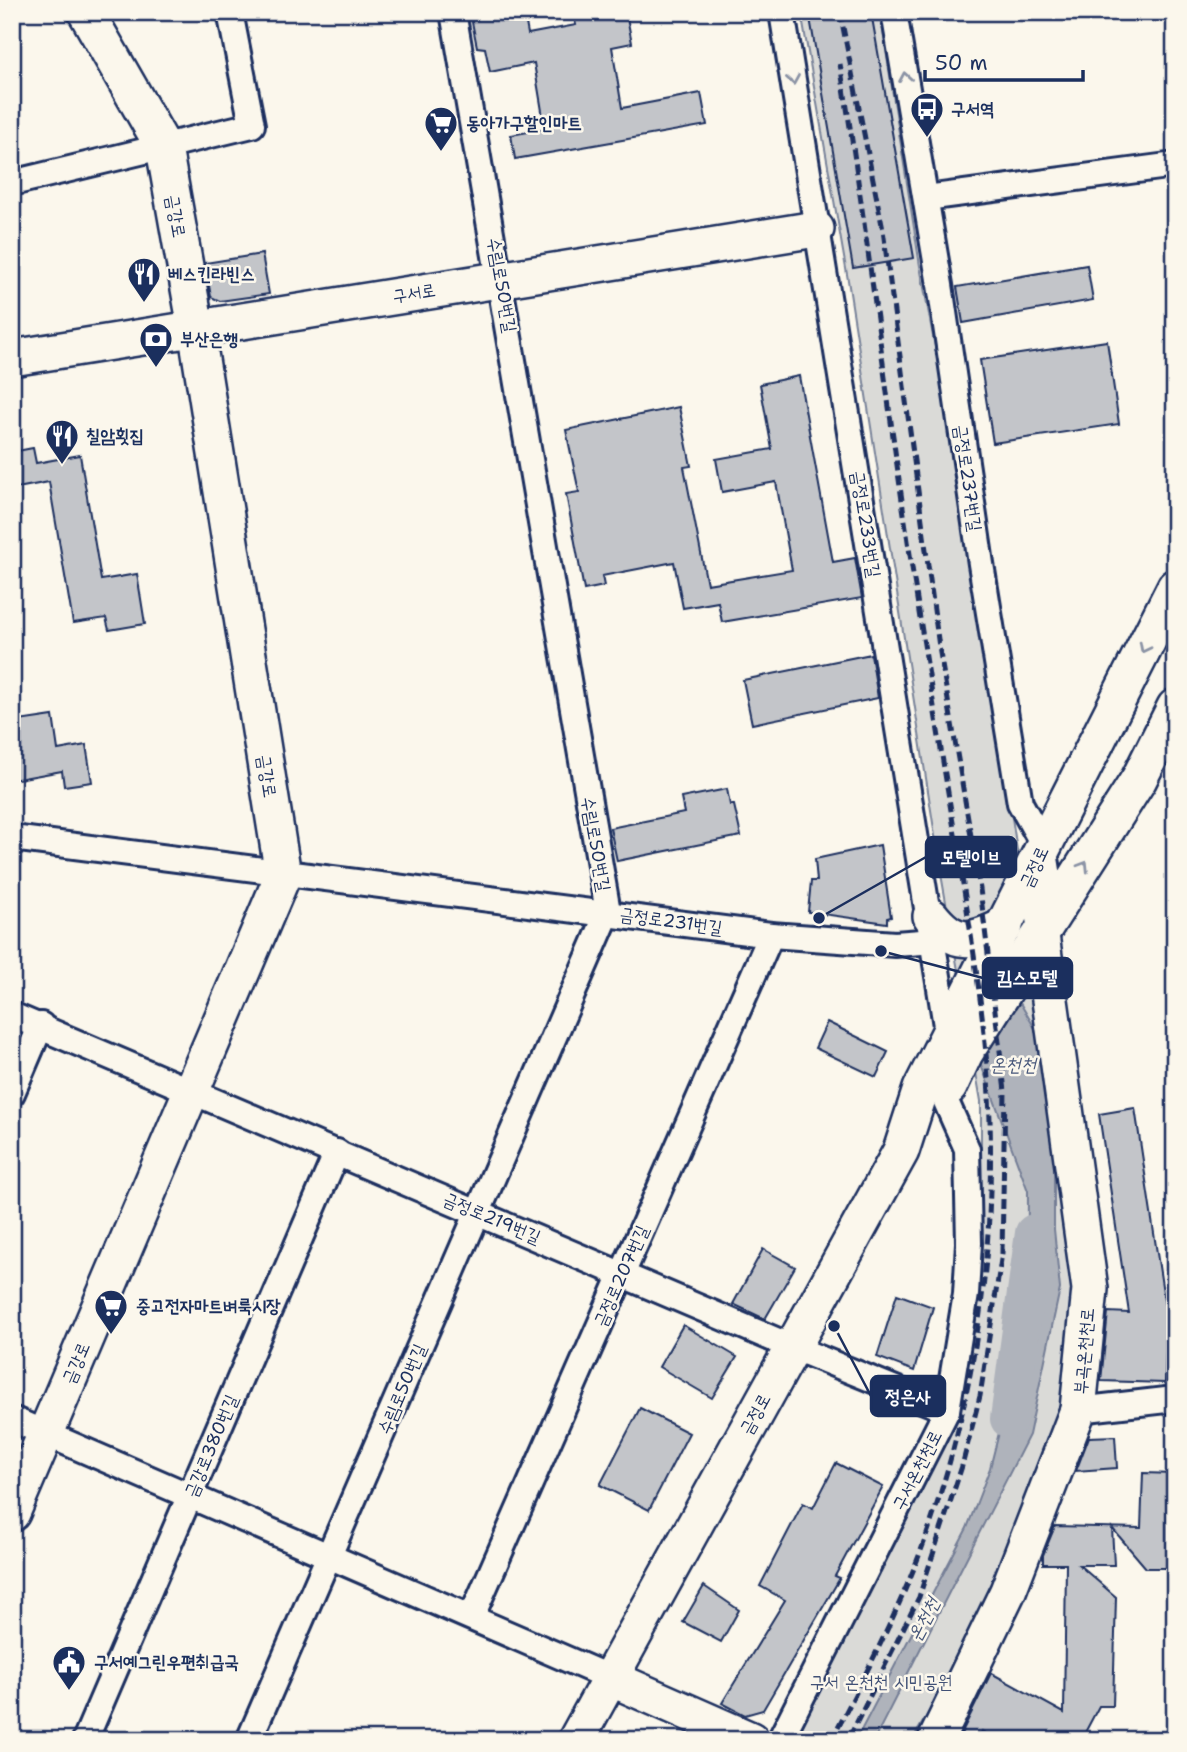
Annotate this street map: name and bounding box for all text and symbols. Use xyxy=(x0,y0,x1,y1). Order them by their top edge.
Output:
scale bar xyxy=(925,38,1082,82)
text: 50 m xyxy=(935,49,988,77)
one-way arrow xyxy=(898,71,913,83)
one-way arrow xyxy=(785,74,800,86)
bus stop icon: 구서역 xyxy=(908,90,946,139)
place label: 구서역 xyxy=(951,97,994,121)
supermarket icon: 동아가구할인마트 xyxy=(422,104,460,153)
place label: 동아가구할인마트 xyxy=(466,111,582,135)
street label: 금강로 xyxy=(160,193,192,239)
street label: 수림로50번길 xyxy=(482,236,522,335)
restaurant icon: 베스킨라빈스 xyxy=(125,255,163,304)
place label: 베스킨라빈스 xyxy=(168,262,255,286)
street label: 구서로 xyxy=(391,278,437,308)
bank icon: 부산은행 xyxy=(137,320,175,369)
place label: 부산은행 xyxy=(180,327,238,351)
restaurant icon: 칠암횟집 xyxy=(43,417,81,466)
street label: 금정로237번길 xyxy=(949,423,987,534)
place label: 칠암횟집 xyxy=(86,424,144,448)
street label: 금정로233번길 xyxy=(846,469,886,580)
one-way arrow xyxy=(1139,641,1153,653)
street label: 금강로 xyxy=(252,753,282,799)
street label: 수림로50번길 xyxy=(576,795,616,894)
callout: 모텔이브 xyxy=(926,837,1016,877)
street label: 금정로 xyxy=(1014,842,1054,892)
text: 모텔이브 xyxy=(940,845,1002,870)
one-way arrow xyxy=(1076,861,1088,874)
street label: 금정로231번길 xyxy=(618,902,724,940)
callout: 킴스모텔 xyxy=(983,958,1072,998)
text: 킴스모텔 xyxy=(996,965,1058,990)
water label: 온천천 xyxy=(990,1052,1038,1077)
street label: 금정로219번길 xyxy=(440,1187,545,1249)
street label: 금정로207번길 xyxy=(588,1221,654,1331)
supermarket icon: 중고전자마트벼룩시장 xyxy=(92,1287,130,1336)
place label: 중고전자마트벼룩시장 xyxy=(136,1294,281,1318)
street label: 부곡온천천로 xyxy=(1068,1307,1100,1395)
street label: 금강로 xyxy=(56,1338,96,1388)
street label: 수림로50번길 xyxy=(372,1340,432,1438)
callout: 정은사 xyxy=(871,1376,945,1416)
text: 정은사 xyxy=(885,1384,931,1409)
street label: 금정로 xyxy=(734,1389,776,1439)
street label: 금강로380번길 xyxy=(179,1391,244,1501)
street label: 구서온천천로 xyxy=(887,1426,947,1514)
water label: 온천천 xyxy=(902,1592,946,1645)
public building icon: 구서예그린우편취급국 xyxy=(50,1643,88,1692)
place label: 구서예그린우편취급국 xyxy=(94,1650,239,1674)
park label: 구서 온천천 시민공원 xyxy=(810,1670,952,1694)

